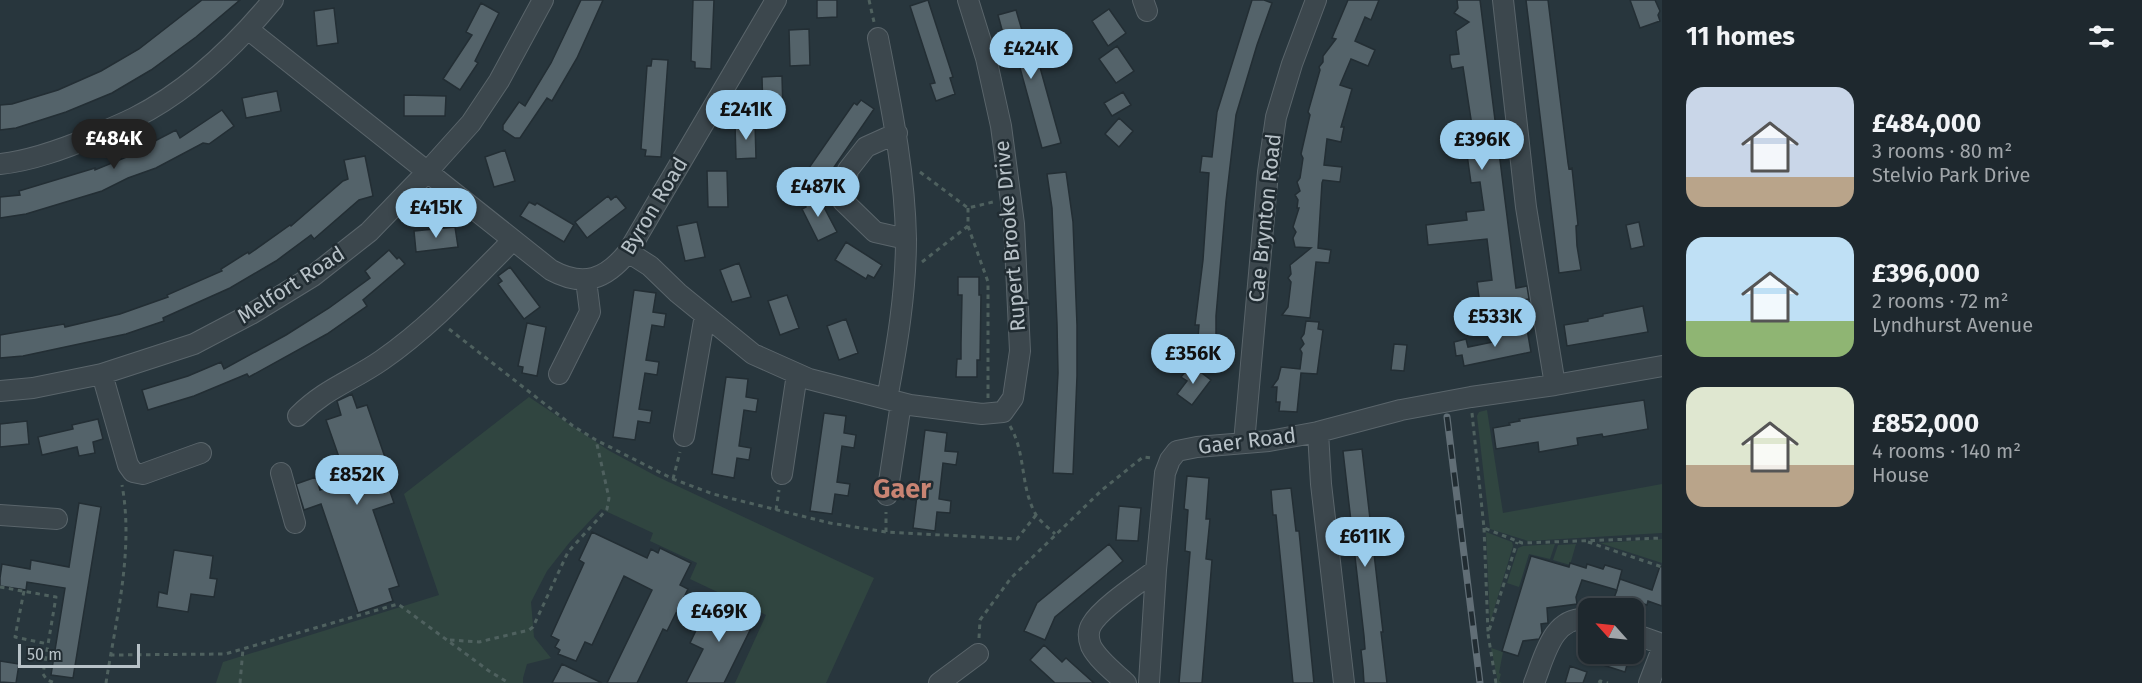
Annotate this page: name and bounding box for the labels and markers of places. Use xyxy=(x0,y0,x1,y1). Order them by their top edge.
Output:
pin: £424K xyxy=(989,29,1073,80)
pin: £241K xyxy=(704,90,788,141)
pin: £484K xyxy=(72,119,156,170)
pin: £396K xyxy=(1440,120,1524,171)
pin: £487K xyxy=(776,167,860,218)
pin: £415K xyxy=(394,188,478,239)
pin: £533K xyxy=(1453,297,1537,348)
pin: £356K xyxy=(1151,334,1235,385)
pin: £852K xyxy=(315,455,399,506)
pin: £611K xyxy=(1323,517,1407,568)
pin: £469K xyxy=(677,592,761,643)

